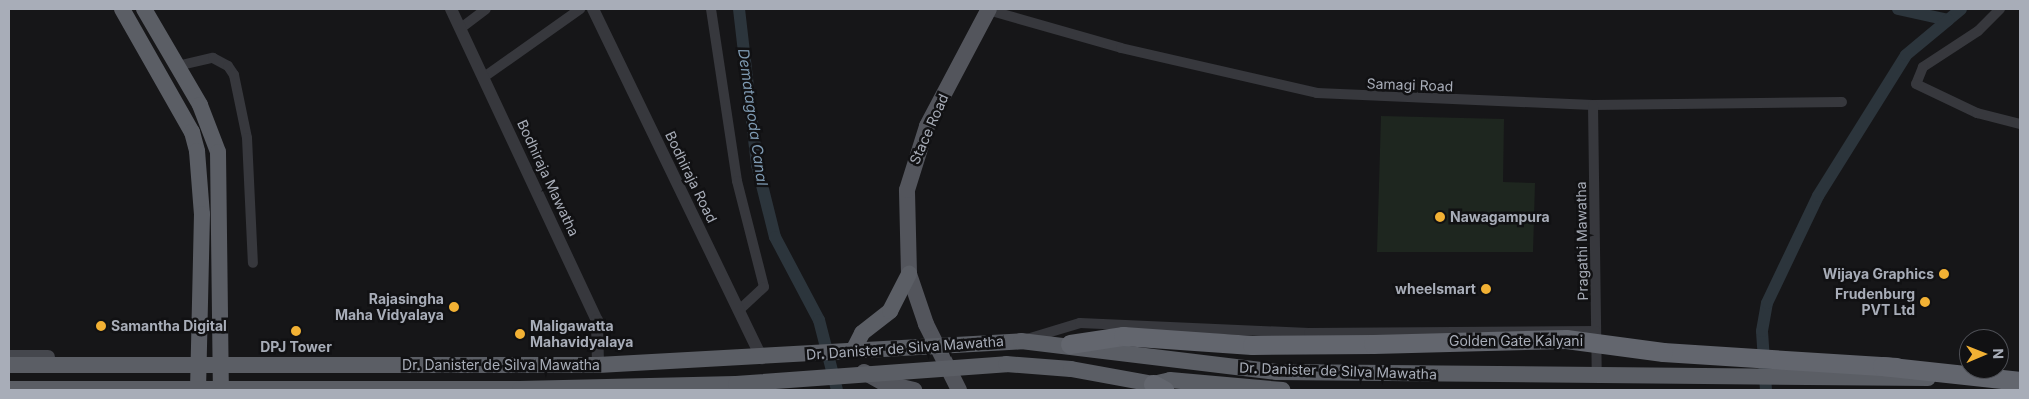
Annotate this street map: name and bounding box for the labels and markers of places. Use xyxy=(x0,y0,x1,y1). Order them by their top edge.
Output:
place label: Nawagampura xyxy=(1450,209,1550,225)
marker: Nawagampura xyxy=(1434,211,1446,223)
place label: Wijaya Graphics xyxy=(1823,266,1934,282)
marker: Wijaya Graphics xyxy=(1938,268,1950,280)
place label: wheelsmart xyxy=(1395,281,1476,297)
marker: wheelsmart xyxy=(1480,283,1492,295)
place label: Frudenburg PVT Ltd xyxy=(1835,286,1915,318)
place label: Rajasingha Maha Vidyalaya xyxy=(335,291,444,324)
marker: Frudenburg PVT Ltd xyxy=(1919,296,1931,308)
marker: Rajasingha Maha Vidyalaya xyxy=(448,301,460,313)
place label: Samantha Digital xyxy=(111,318,227,334)
place label: Maligawatta Mahavidyalaya xyxy=(530,318,633,351)
marker: Samantha Digital xyxy=(95,320,107,332)
marker: DPJ Tower xyxy=(290,325,302,337)
marker: Maligawatta Mahavidyalaya xyxy=(514,328,526,340)
place label: DPJ Tower xyxy=(260,339,332,355)

